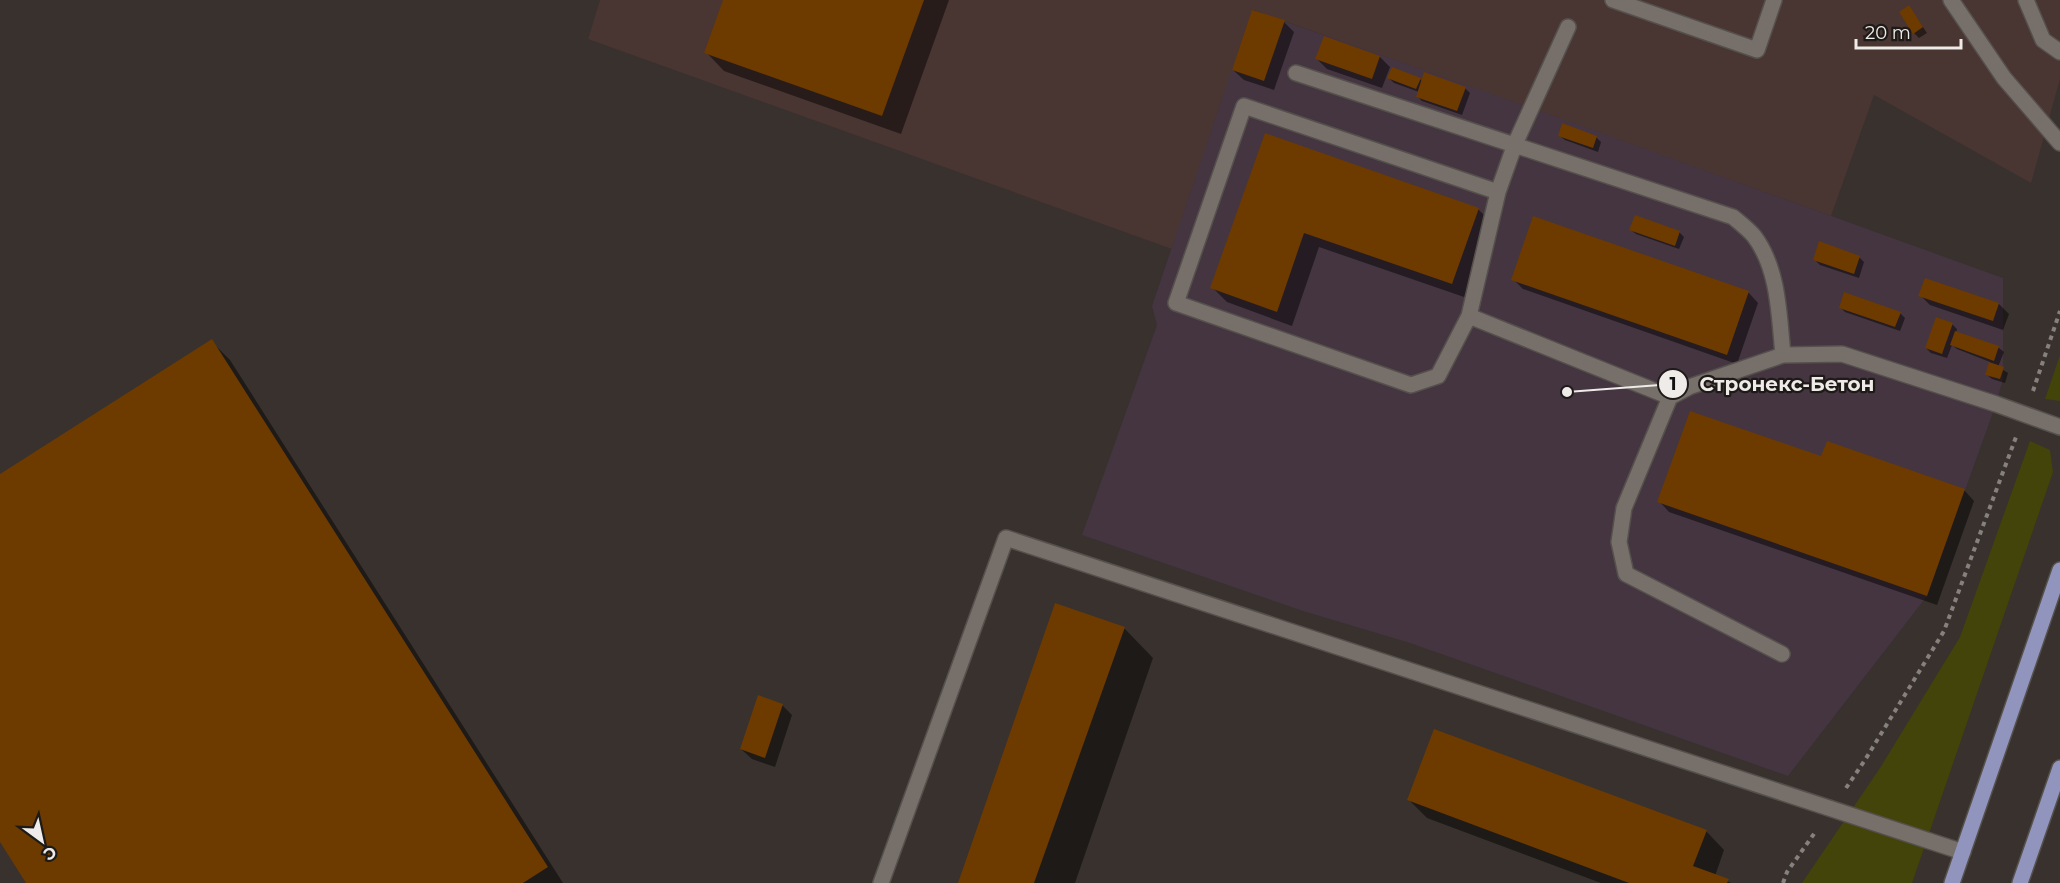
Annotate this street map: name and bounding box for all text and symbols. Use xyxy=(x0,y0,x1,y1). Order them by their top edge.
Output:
scale bar xyxy=(1856,12,1961,50)
text: 20 m xyxy=(1865,22,1911,44)
callout: Стронекс-Бетон xyxy=(1658,365,1886,403)
text: Стронекс-Бетон xyxy=(1700,372,1874,396)
text: 1 xyxy=(1669,373,1677,395)
north arrow xyxy=(12,811,72,871)
text: С xyxy=(40,842,60,864)

